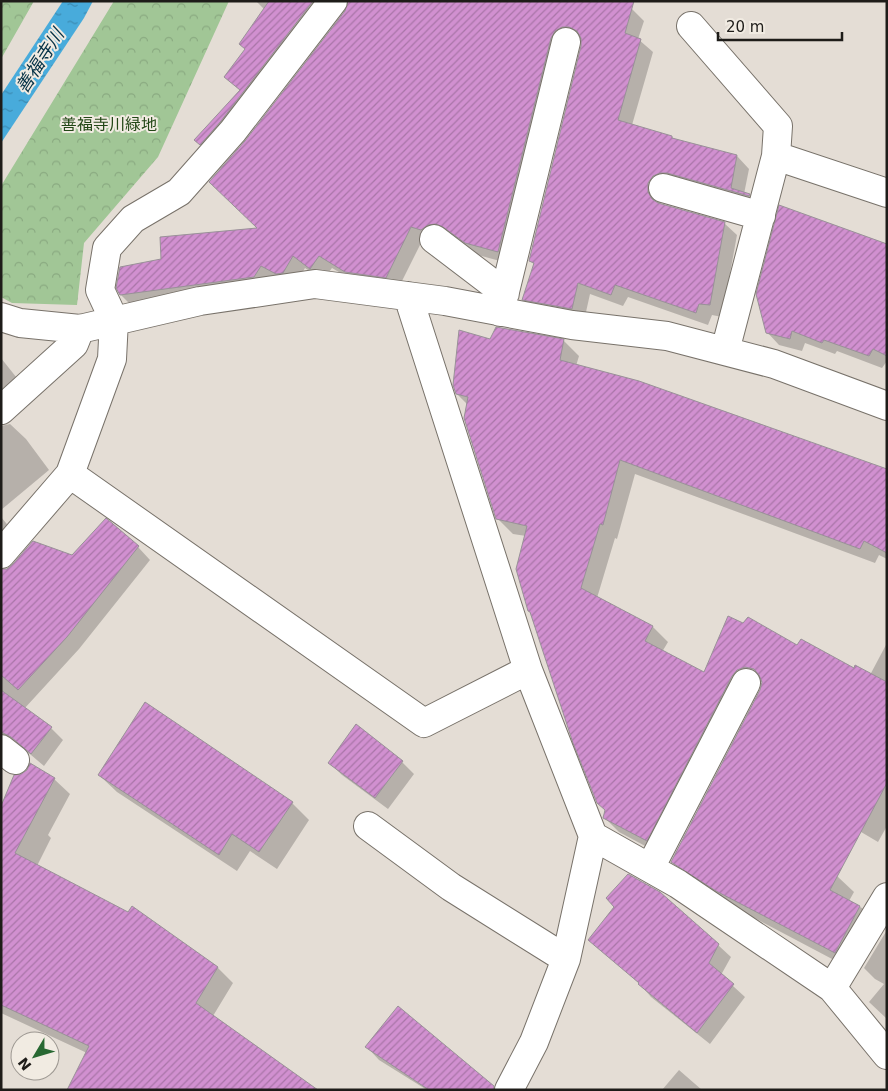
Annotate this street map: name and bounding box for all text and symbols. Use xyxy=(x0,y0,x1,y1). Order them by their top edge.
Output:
scale bar xyxy=(718,10,842,42)
text: 20 m xyxy=(726,18,764,36)
water label: 善福寺川 xyxy=(11,23,69,97)
park label: 善福寺川緑地 xyxy=(61,115,157,134)
north arrow xyxy=(10,1031,60,1081)
text: N xyxy=(15,1054,35,1074)

